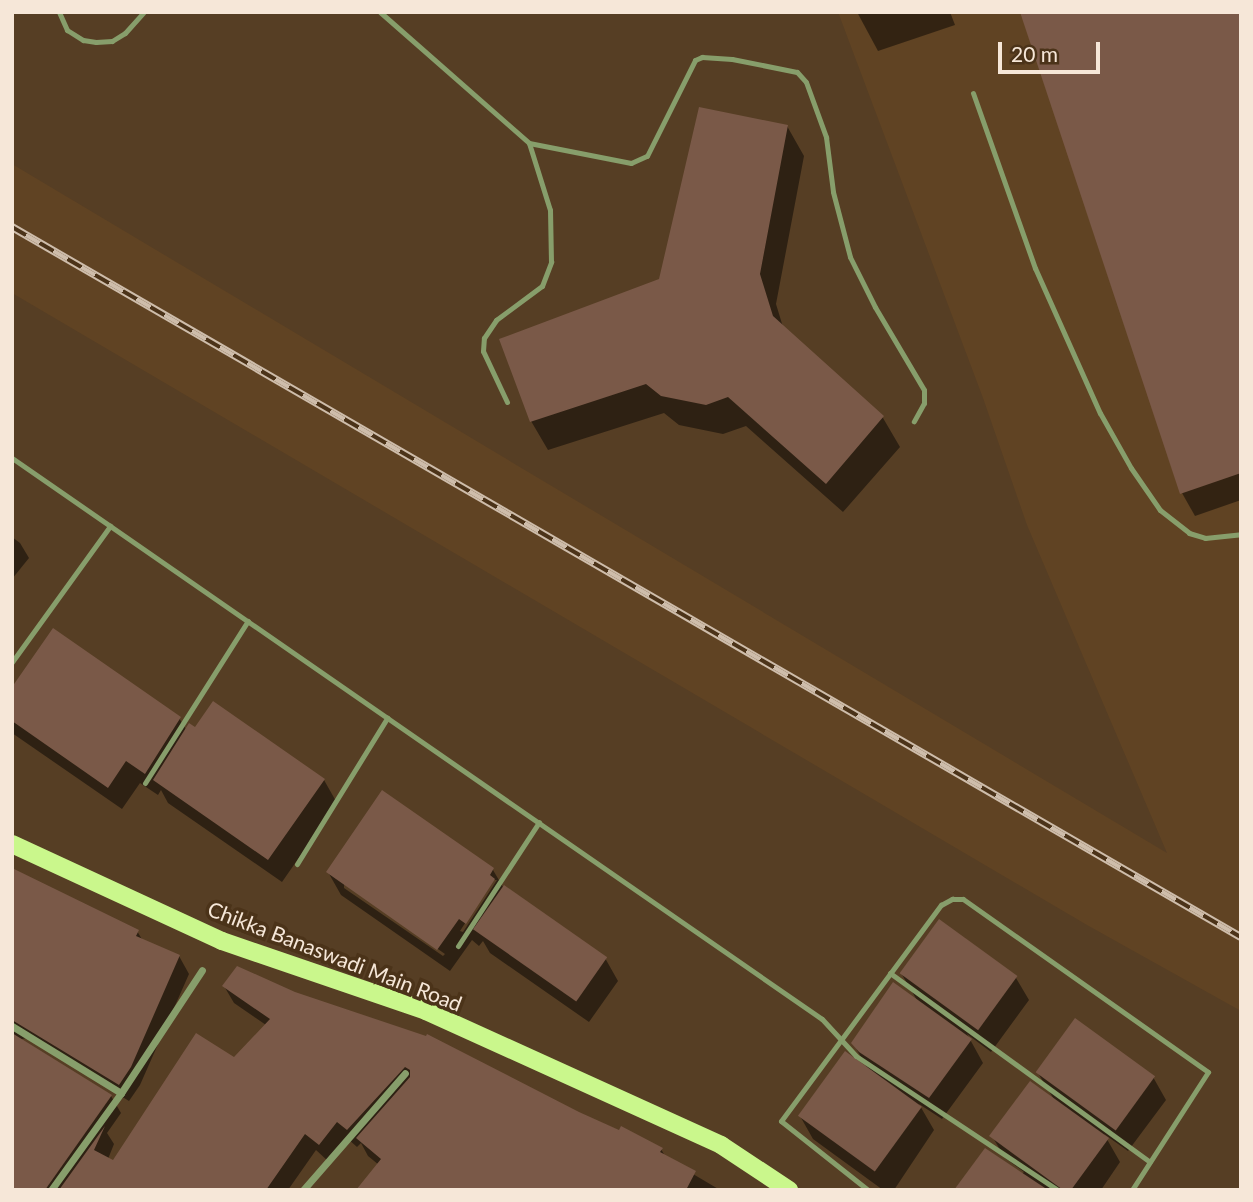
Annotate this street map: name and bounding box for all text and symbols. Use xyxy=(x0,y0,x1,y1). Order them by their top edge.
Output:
scale bar xyxy=(1001,28,1102,72)
text: 20 m xyxy=(1011,41,1058,66)
street label: Chikka Banaswadi Main Road xyxy=(204,896,466,1016)

